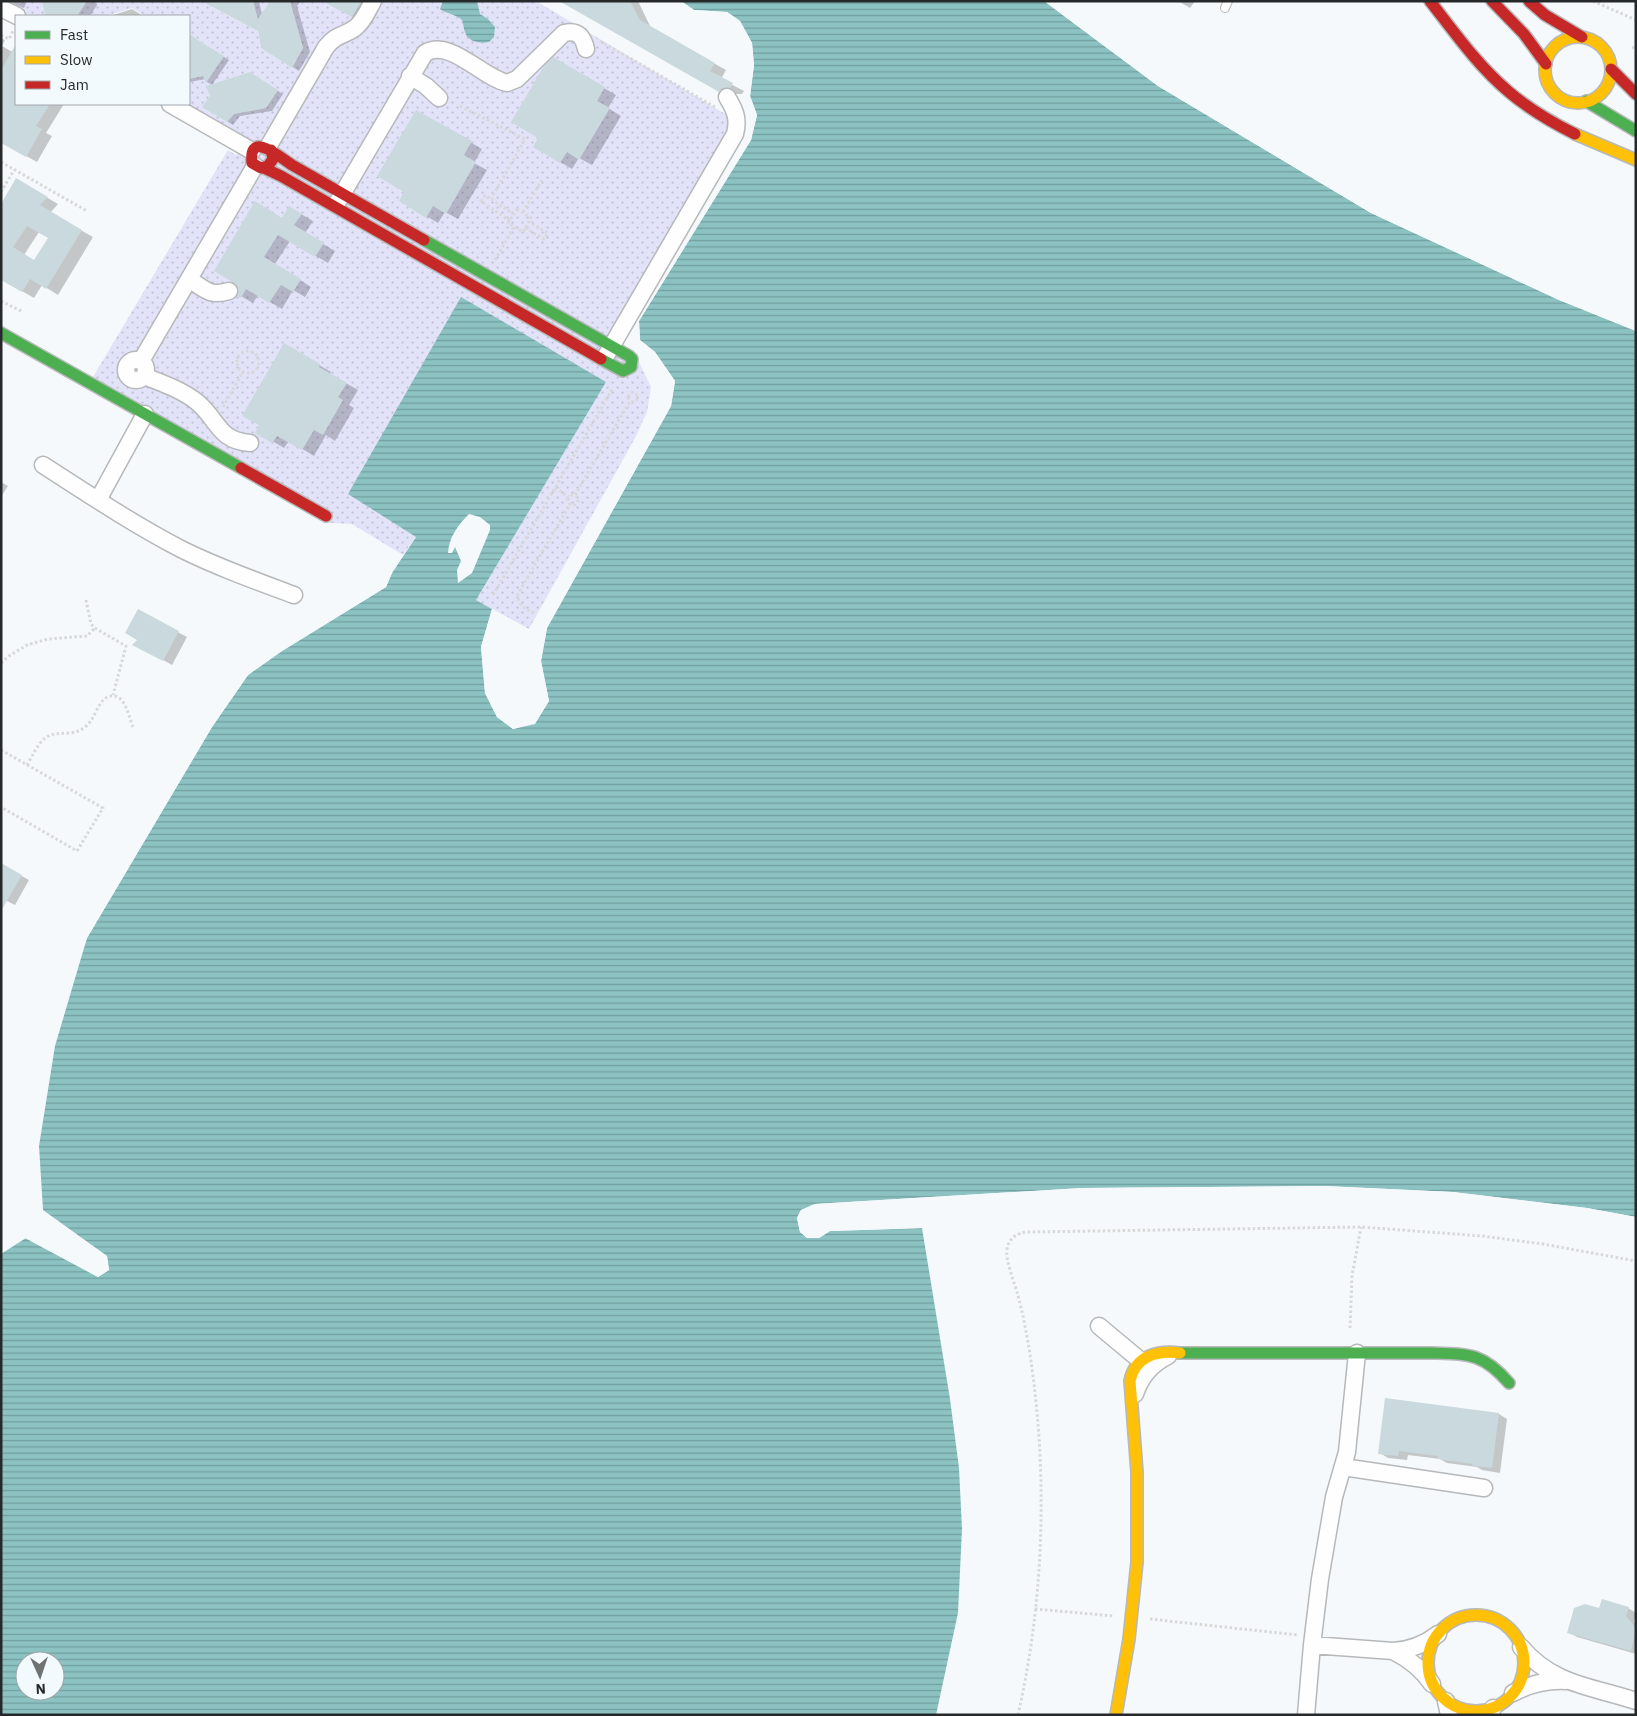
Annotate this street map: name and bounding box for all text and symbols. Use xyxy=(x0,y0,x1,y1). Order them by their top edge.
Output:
legend xyxy=(15,15,190,105)
text: Fast xyxy=(60,25,88,44)
text: Slow xyxy=(60,50,93,69)
text: Jam xyxy=(60,75,89,94)
north arrow xyxy=(15,1651,65,1701)
text: N xyxy=(35,1680,46,1698)

